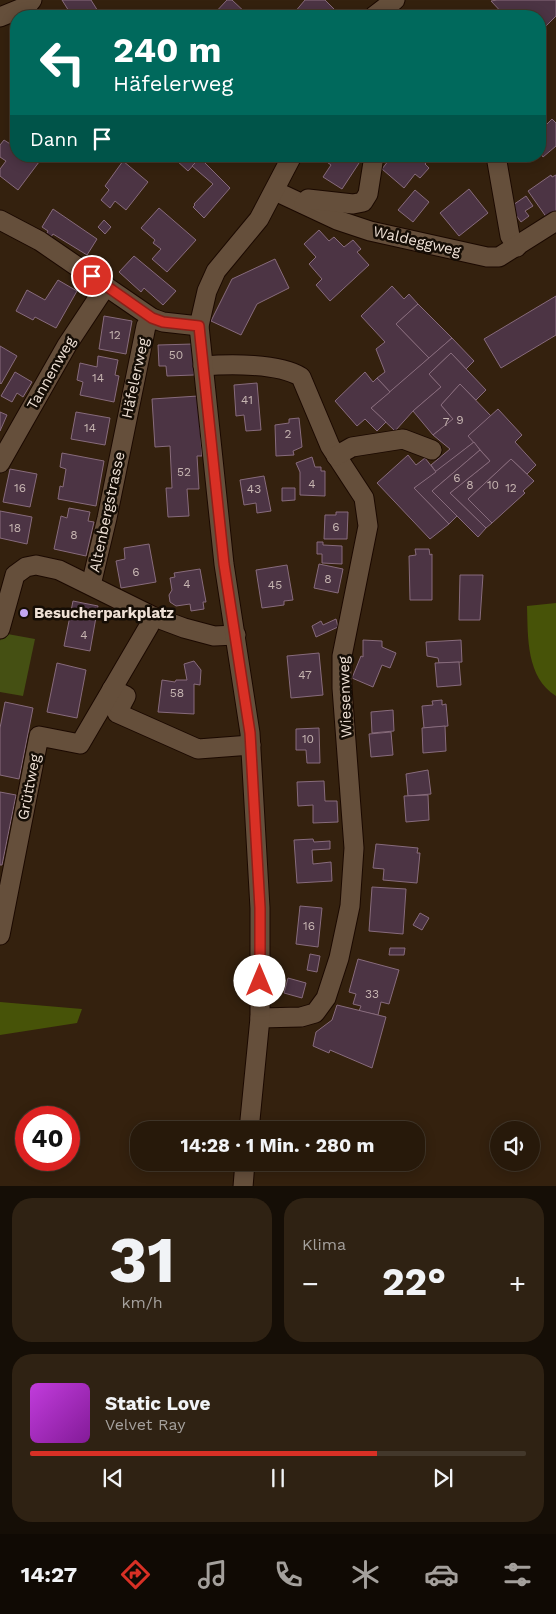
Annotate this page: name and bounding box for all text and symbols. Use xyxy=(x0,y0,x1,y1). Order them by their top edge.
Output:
text: 240 m xyxy=(113,29,222,71)
icon: left xyxy=(30,30,95,95)
text: Häfelerweg xyxy=(113,71,233,96)
icon: arrive xyxy=(88,125,116,153)
text: Dann xyxy=(30,128,78,151)
street label: Waldeggweg xyxy=(371,222,463,260)
pin xyxy=(71,255,113,297)
icon: arrive xyxy=(78,262,106,290)
house number: 12 xyxy=(109,328,121,342)
street label: Tannenweg xyxy=(23,333,79,413)
street label: Häfelerweg xyxy=(118,336,152,420)
house number: 50 xyxy=(169,348,183,362)
house number: 14 xyxy=(92,371,104,385)
house number: 41 xyxy=(241,393,253,407)
house number: 9 xyxy=(456,413,464,427)
house number: 7 xyxy=(443,415,450,429)
house number: 14 xyxy=(84,421,96,435)
house number: 2 xyxy=(285,427,292,441)
street label: Altenbergstrasse xyxy=(85,450,129,574)
house number: 52 xyxy=(177,465,191,479)
house number: 6 xyxy=(453,471,461,485)
house number: 4 xyxy=(308,477,316,491)
house number: 8 xyxy=(466,478,474,492)
house number: 10 xyxy=(487,478,499,492)
house number: 16 xyxy=(14,481,26,495)
house number: 12 xyxy=(505,481,517,495)
house number: 43 xyxy=(247,482,261,496)
house number: 6 xyxy=(332,520,340,534)
house number: 18 xyxy=(9,521,21,535)
house number: 8 xyxy=(70,528,78,542)
house number: 6 xyxy=(132,565,140,579)
house number: 8 xyxy=(324,572,332,586)
house number: 4 xyxy=(183,577,191,591)
house number: 45 xyxy=(268,578,282,592)
place label: Besucherparkplatz xyxy=(34,604,174,622)
marker: Besucherparkplatz xyxy=(18,607,30,619)
house number: 4 xyxy=(80,628,88,642)
street label: Wiesenweg xyxy=(335,656,355,738)
house number: 47 xyxy=(298,668,312,682)
house number: 58 xyxy=(170,686,184,700)
house number: 10 xyxy=(302,732,314,746)
street label: Grüttweg xyxy=(14,752,44,821)
house number: 16 xyxy=(303,919,315,933)
position arrow xyxy=(233,954,285,1006)
house number: 33 xyxy=(365,987,379,1001)
speed limit sign: 40 xyxy=(15,1106,80,1171)
map controls xyxy=(490,1121,540,1171)
button: sound xyxy=(490,1121,540,1171)
text: 14:28 · 1 Min. · 280 m xyxy=(181,1134,374,1157)
text: 31 xyxy=(109,1222,175,1298)
text: Klima xyxy=(302,1235,346,1254)
text: 22° xyxy=(382,1260,446,1304)
text: − xyxy=(302,1267,319,1300)
text: + xyxy=(509,1267,526,1300)
text: km/h xyxy=(121,1293,163,1312)
text: Static Love xyxy=(105,1392,210,1415)
text: Velvet Ray xyxy=(105,1415,185,1434)
icon: previous xyxy=(99,1464,127,1492)
icon: pause xyxy=(264,1464,292,1492)
icon: next xyxy=(429,1464,457,1492)
icon: directions xyxy=(118,1557,153,1592)
icon: music xyxy=(195,1557,230,1592)
icon: phone xyxy=(271,1557,306,1592)
icon: climate xyxy=(348,1557,383,1592)
icon: car xyxy=(424,1557,459,1592)
icon: filters xyxy=(500,1557,535,1592)
text: 14:27 xyxy=(21,1562,77,1587)

